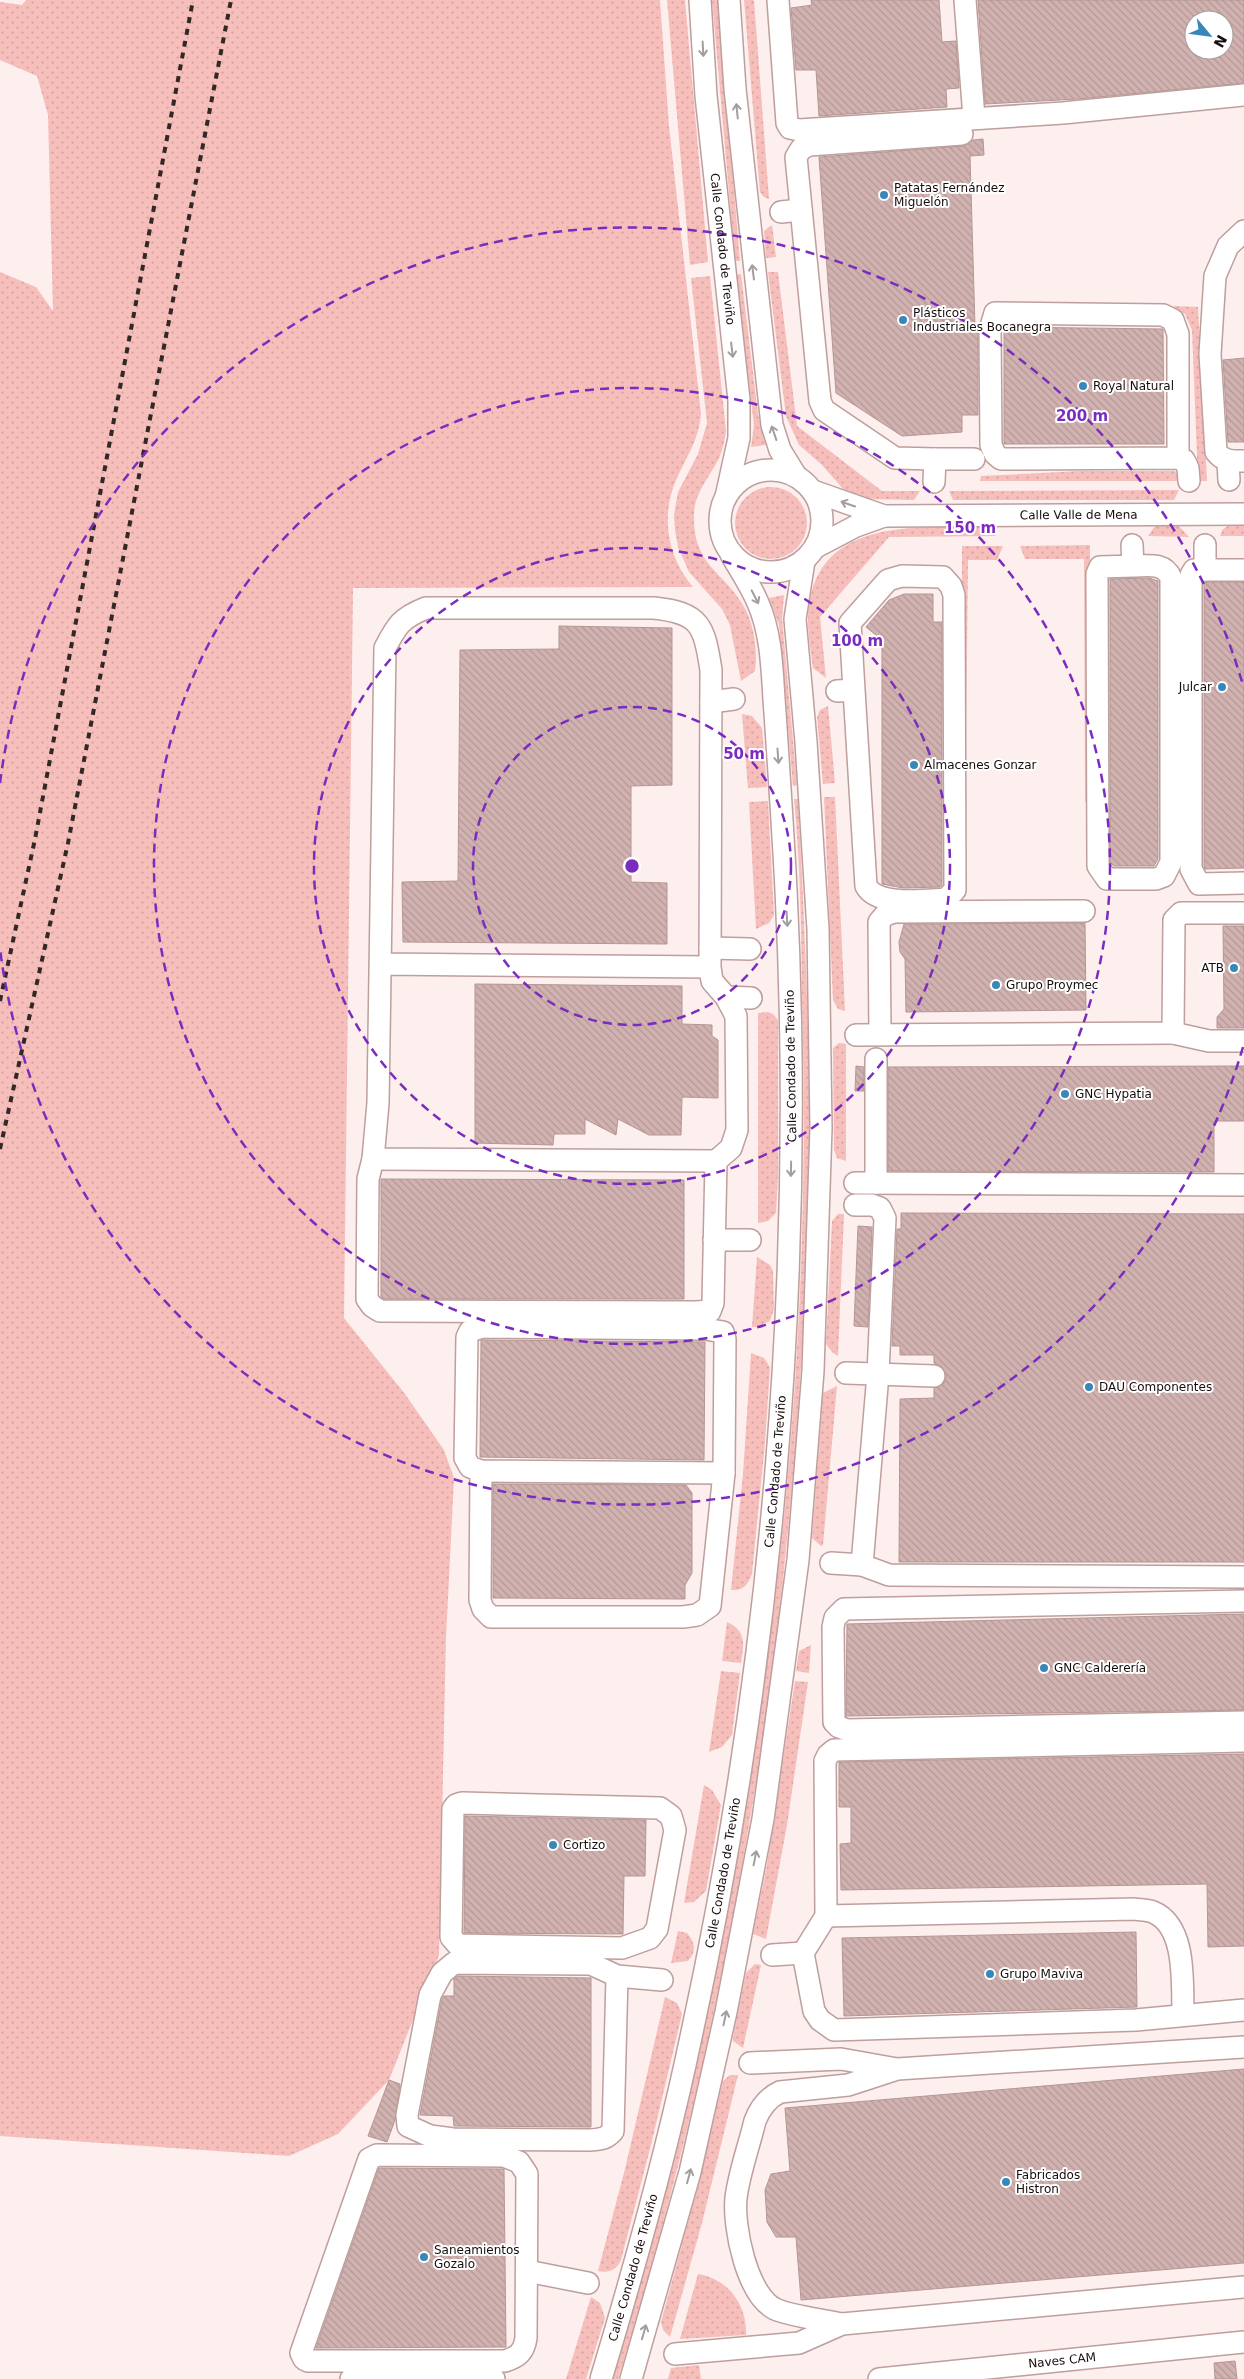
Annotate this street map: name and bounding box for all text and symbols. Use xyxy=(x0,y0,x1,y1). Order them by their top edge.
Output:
north arrow xyxy=(1184,10,1234,60)
text: N xyxy=(1211,32,1230,50)
one-way arrow xyxy=(699,40,708,56)
one-way arrow xyxy=(732,103,742,119)
street label: Calle Condado de Treviño xyxy=(707,172,738,326)
place label: Patatas Fernández Miguelón xyxy=(894,181,1004,209)
marker: Patatas Fernández Miguelón xyxy=(878,189,890,201)
one-way arrow xyxy=(748,265,758,281)
place label: Plásticos Industriales Bocanegra xyxy=(913,306,1051,334)
marker: Plásticos Industriales Bocanegra xyxy=(897,314,909,326)
one-way arrow xyxy=(727,341,737,357)
place label: Royal Natural xyxy=(1093,379,1174,393)
marker: Royal Natural xyxy=(1077,380,1089,392)
text: 200 m xyxy=(1056,407,1108,425)
one-way arrow xyxy=(769,425,779,441)
one-way arrow xyxy=(840,499,856,509)
street label: Calle Valle de Mena xyxy=(1020,508,1138,522)
text: 150 m xyxy=(944,519,996,537)
one-way arrow xyxy=(750,589,760,604)
text: 100 m xyxy=(831,632,883,650)
place label: Julcar xyxy=(1178,680,1212,694)
marker: Julcar xyxy=(1216,681,1228,693)
text: 50 m xyxy=(723,745,765,763)
one-way arrow xyxy=(773,748,783,764)
place label: Almacenes Gonzar xyxy=(924,758,1037,772)
marker: Almacenes Gonzar xyxy=(908,759,920,771)
centre of rings xyxy=(623,857,641,875)
one-way arrow xyxy=(783,910,792,926)
place label: ATB xyxy=(1201,961,1224,975)
marker: ATB xyxy=(1228,962,1240,974)
place label: Grupo Proymec xyxy=(1006,978,1098,992)
marker: Grupo Proymec xyxy=(990,979,1002,991)
street label: Calle Condado de Treviño xyxy=(783,990,799,1142)
place label: GNC Hypatia xyxy=(1075,1087,1152,1101)
marker: GNC Hypatia xyxy=(1059,1088,1071,1100)
one-way arrow xyxy=(787,1160,796,1176)
place label: DAU Componentes xyxy=(1099,1380,1212,1394)
marker: DAU Componentes xyxy=(1083,1381,1095,1393)
street label: Calle Condado de Treviño xyxy=(762,1395,789,1548)
place label: GNC Calderería xyxy=(1054,1661,1146,1675)
marker: GNC Calderería xyxy=(1038,1662,1050,1674)
street label: Calle Condado de Treviño xyxy=(703,1797,743,1949)
place label: Cortizo xyxy=(563,1838,605,1852)
marker: Cortizo xyxy=(547,1839,559,1851)
one-way arrow xyxy=(751,1850,761,1866)
place label: Grupo Maviva xyxy=(1000,1967,1083,1981)
marker: Grupo Maviva xyxy=(984,1968,996,1980)
one-way arrow xyxy=(721,2010,730,2026)
one-way arrow xyxy=(685,2168,694,2184)
place label: Fabricados Histron xyxy=(1016,2168,1080,2196)
marker: Fabricados Histron xyxy=(1000,2176,1012,2188)
street label: Calle Condado de Treviño xyxy=(606,2192,660,2343)
place label: Saneamientos Gozalo xyxy=(434,2243,520,2271)
marker: Saneamientos Gozalo xyxy=(418,2251,430,2263)
one-way arrow xyxy=(640,2325,650,2341)
street label: Naves CAM xyxy=(1028,2350,1097,2371)

